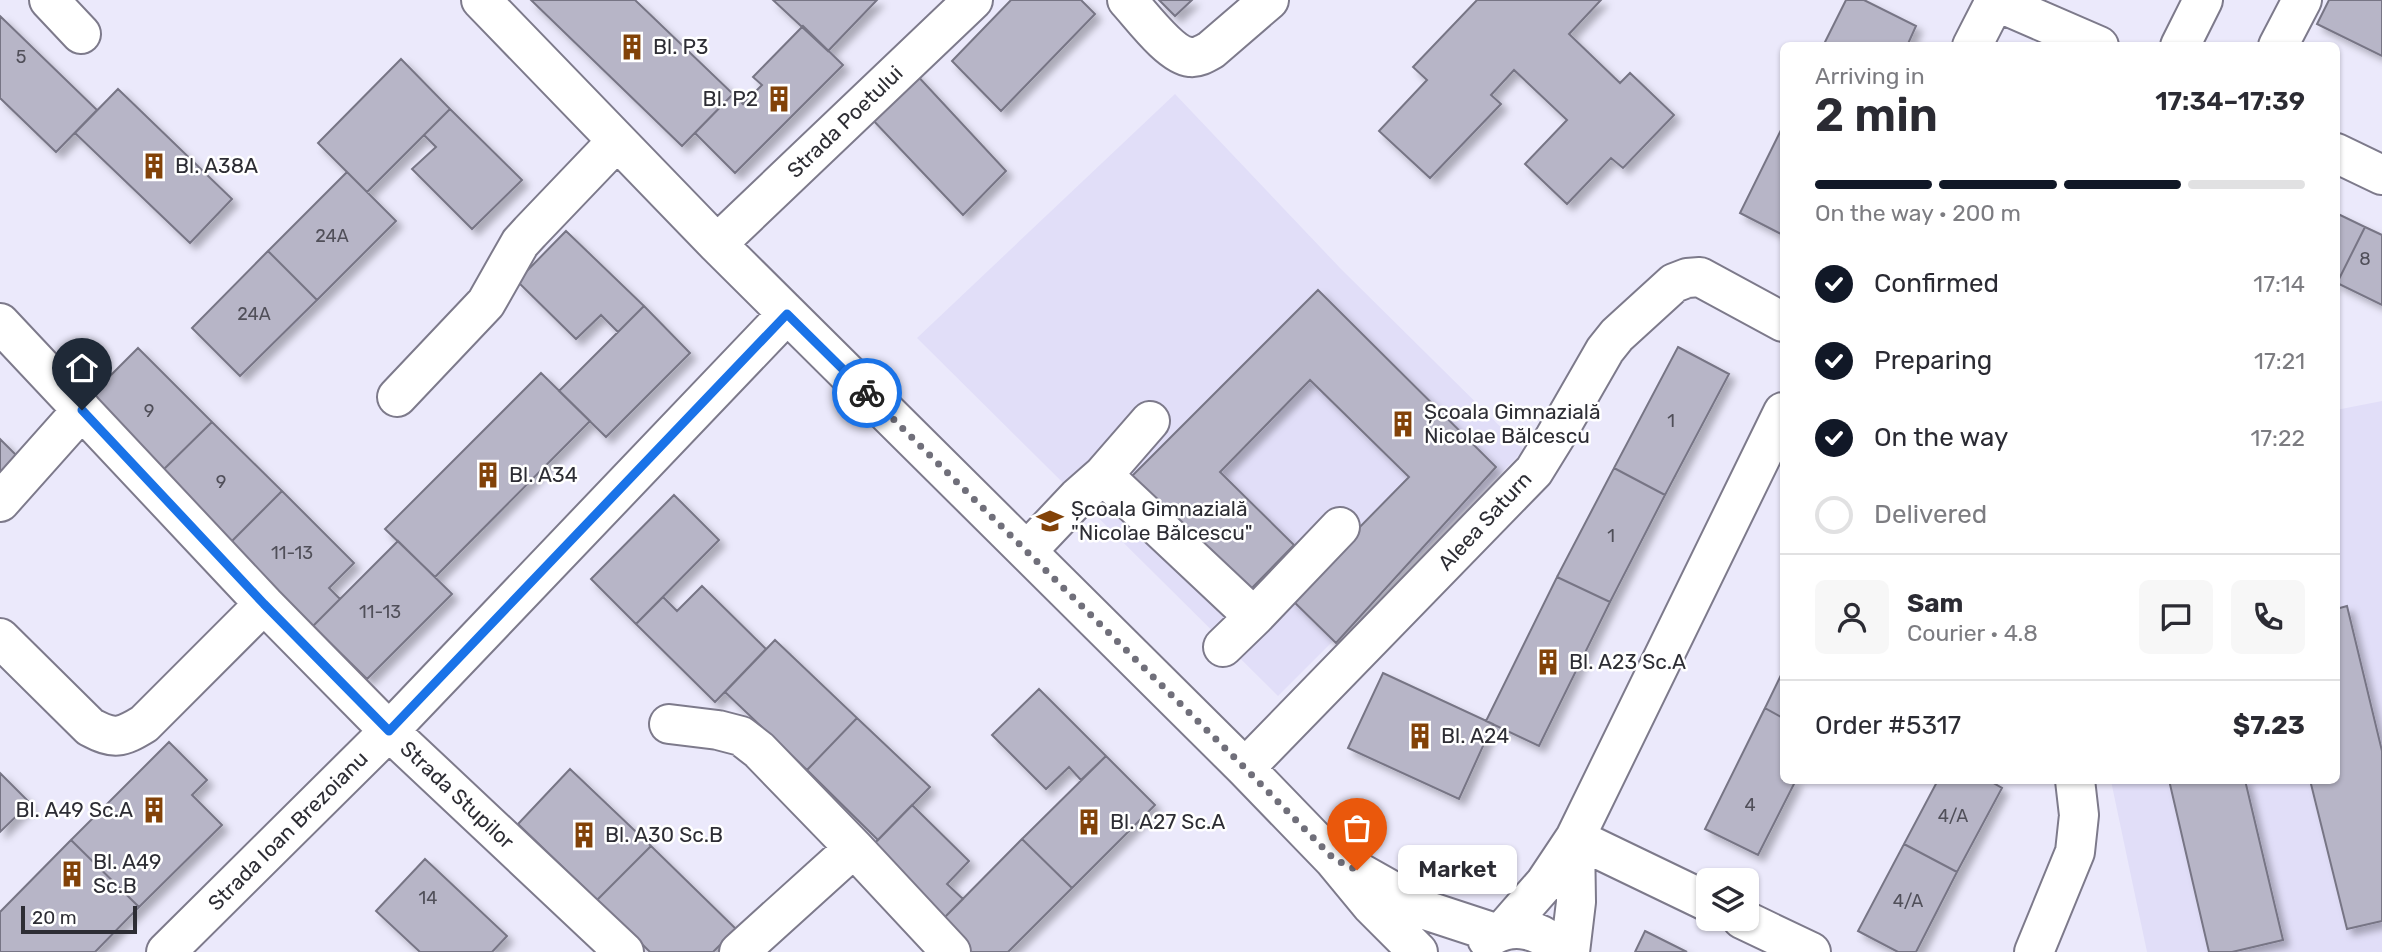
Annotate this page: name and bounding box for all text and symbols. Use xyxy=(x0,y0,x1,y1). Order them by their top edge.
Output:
building icon: Bl. P3 xyxy=(617,32,647,62)
place label: Bl. P3 xyxy=(653,34,708,59)
house number: 5 xyxy=(16,46,26,68)
street label: Strada Poetului xyxy=(782,60,908,183)
text: Arriving in xyxy=(1815,62,1925,90)
building icon: Bl. P2 xyxy=(764,84,794,114)
place label: Bl. P2 xyxy=(703,86,758,111)
text: 17:34–17:39 xyxy=(2155,86,2305,117)
text: 2 min xyxy=(1815,88,1938,143)
building icon: Bl. A38A xyxy=(139,151,169,181)
place label: Bl. A38A xyxy=(175,153,258,178)
text: On the way · 200 m xyxy=(1815,199,2021,227)
house number: 24A xyxy=(315,225,349,247)
house number: 8 xyxy=(2359,248,2371,270)
icon: check xyxy=(1815,265,1853,303)
text: Confirmed xyxy=(1874,268,1999,299)
text: 17:14 xyxy=(2253,270,2305,298)
house number: 24A xyxy=(237,303,271,325)
pin xyxy=(52,338,112,410)
icon: check xyxy=(1815,342,1853,380)
text: Preparing xyxy=(1874,345,1992,376)
text: 17:21 xyxy=(2254,347,2305,375)
icon: home xyxy=(63,349,101,387)
courier xyxy=(832,358,902,428)
icon: bike xyxy=(848,374,886,412)
place label: Școala Gimnazială Nicolae Bălcescu xyxy=(1424,399,1601,448)
house number: 9 xyxy=(144,400,154,422)
building icon: Școala Gimnazială Nicolae Bălcescu xyxy=(1388,409,1418,439)
house number: 1 xyxy=(1667,410,1675,432)
icon: check xyxy=(1815,419,1853,457)
text: On the way xyxy=(1874,422,2008,453)
text: 17:22 xyxy=(2250,424,2305,452)
building icon: Bl. A34 xyxy=(473,460,503,490)
place label: Bl. A34 xyxy=(509,462,578,487)
street label: Aleea Saturn xyxy=(1433,466,1537,575)
house number: 9 xyxy=(216,471,226,493)
place label: Școala Gimnazială "Nicolae Bălcescu" xyxy=(1071,496,1253,545)
text: Delivered xyxy=(1874,499,1987,530)
school or university icon: Școala Gimnazială "Nicolae Bălcescu" xyxy=(1035,506,1065,536)
house number: 1 xyxy=(1607,525,1615,547)
house number: 11-13 xyxy=(271,542,313,564)
button: person xyxy=(1815,580,1889,654)
button: chat xyxy=(2139,580,2213,654)
button: phone xyxy=(2231,580,2305,654)
text: Sam xyxy=(1907,588,1963,619)
house number: 11-13 xyxy=(359,601,401,623)
text: Courier · 4.8 xyxy=(1907,619,2038,647)
building icon: Bl. A23 Sc.A xyxy=(1533,647,1563,677)
place label: Bl. A23 Sc.A xyxy=(1569,649,1686,674)
text: Order #5317 xyxy=(1815,710,1961,741)
text: $7.23 xyxy=(2233,710,2305,741)
building icon: Bl. A24 xyxy=(1405,721,1435,751)
place label: Bl. A24 xyxy=(1441,723,1509,748)
street label: Strada Stupilor xyxy=(395,736,519,854)
street label: Strada Ioan Brezoianu xyxy=(203,746,373,916)
house number: 4 xyxy=(1744,794,1756,816)
building icon: Bl. A49 Sc.A xyxy=(139,795,169,825)
place label: Bl. A49 Sc.A xyxy=(15,797,133,822)
pin xyxy=(1327,798,1387,870)
house number: 4/A xyxy=(1938,805,1968,827)
building icon: Bl. A27 Sc.A xyxy=(1074,807,1104,837)
place label: Bl. A27 Sc.A xyxy=(1110,809,1225,834)
icon: bag xyxy=(1338,809,1376,847)
building icon: Bl. A30 Sc.B xyxy=(569,820,599,850)
place label: Bl. A30 Sc.B xyxy=(605,822,723,847)
callout: Market xyxy=(1399,846,1518,894)
place label: Bl. A49 Sc.B xyxy=(93,849,161,898)
text: Market xyxy=(1418,855,1497,883)
building icon: Bl. A49 Sc.B xyxy=(57,859,87,889)
map controls xyxy=(1696,868,1759,931)
button: layers xyxy=(1696,868,1759,931)
house number: 14 xyxy=(419,887,437,909)
house number: 4/A xyxy=(1893,890,1923,912)
scale bar xyxy=(21,903,136,935)
text: 20 m xyxy=(32,906,77,929)

